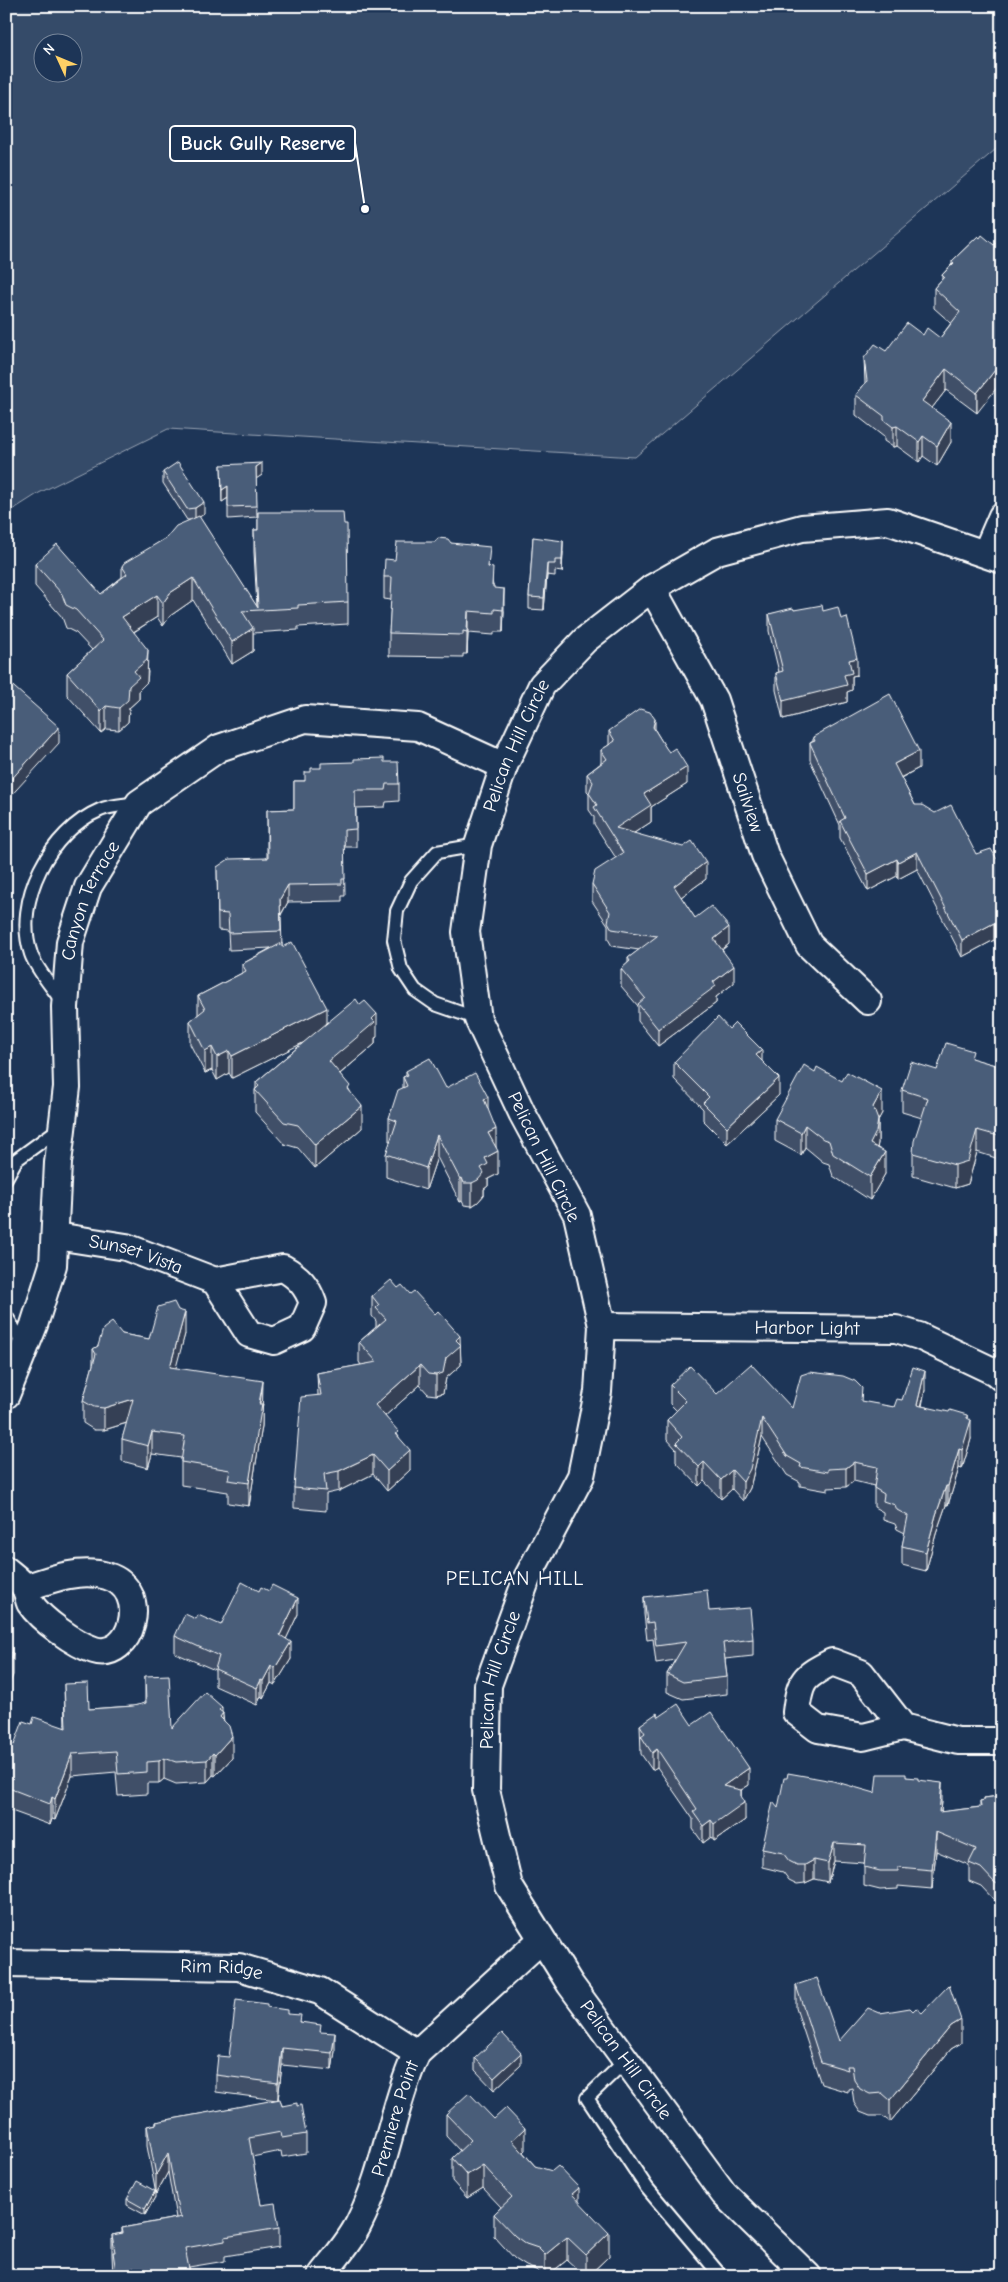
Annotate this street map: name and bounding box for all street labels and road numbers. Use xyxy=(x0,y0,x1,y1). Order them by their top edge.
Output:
street label: Pelican Hill Circle xyxy=(479,674,554,815)
street label: Sailview xyxy=(728,770,768,836)
street label: Canyon Terrace xyxy=(58,837,124,961)
street label: Pelican Hill Circle xyxy=(503,1088,585,1226)
street label: Sunset Vista xyxy=(87,1230,186,1279)
street label: Harbor Light xyxy=(754,1317,860,1340)
street label: Pelican Hill Circle xyxy=(476,1608,525,1749)
street label: Rim Ridge xyxy=(180,1955,266,1985)
street label: Pelican Hill Circle xyxy=(575,1996,677,2124)
street label: Premiere Point xyxy=(367,2057,424,2179)

